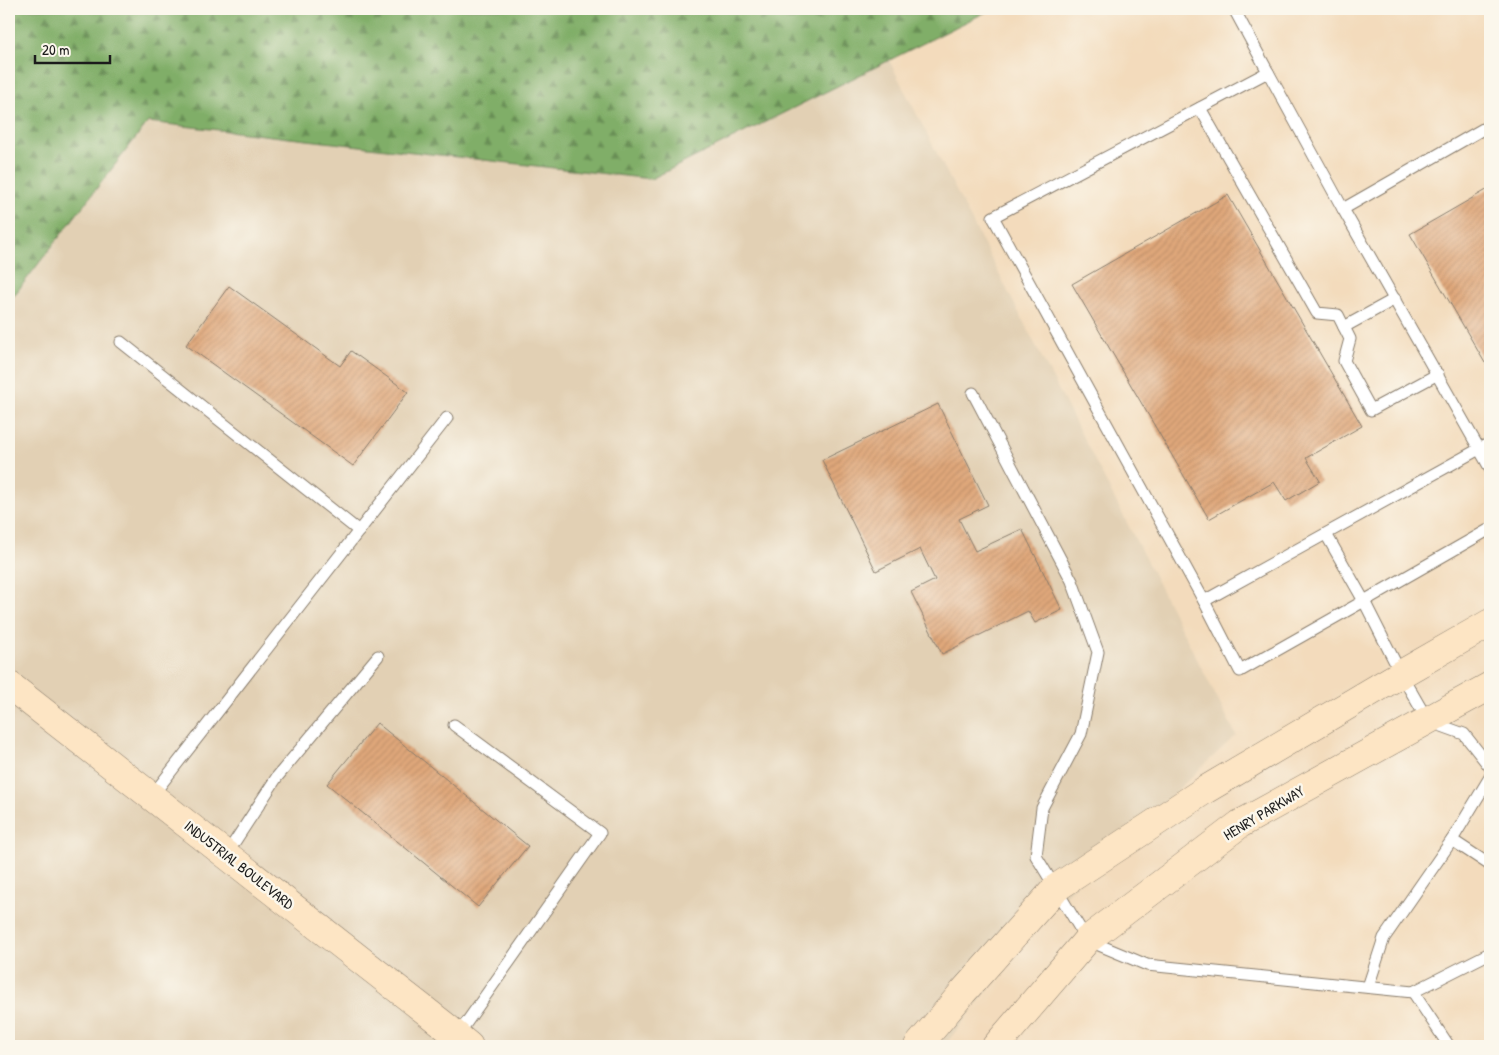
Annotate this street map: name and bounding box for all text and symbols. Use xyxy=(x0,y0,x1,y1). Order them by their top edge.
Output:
scale bar xyxy=(35,32,110,64)
text: 20 m xyxy=(42,39,69,60)
street label: HENRY PARKWAY xyxy=(1219,780,1308,845)
street label: INDUSTRIAL BOULEVARD xyxy=(180,815,299,915)

